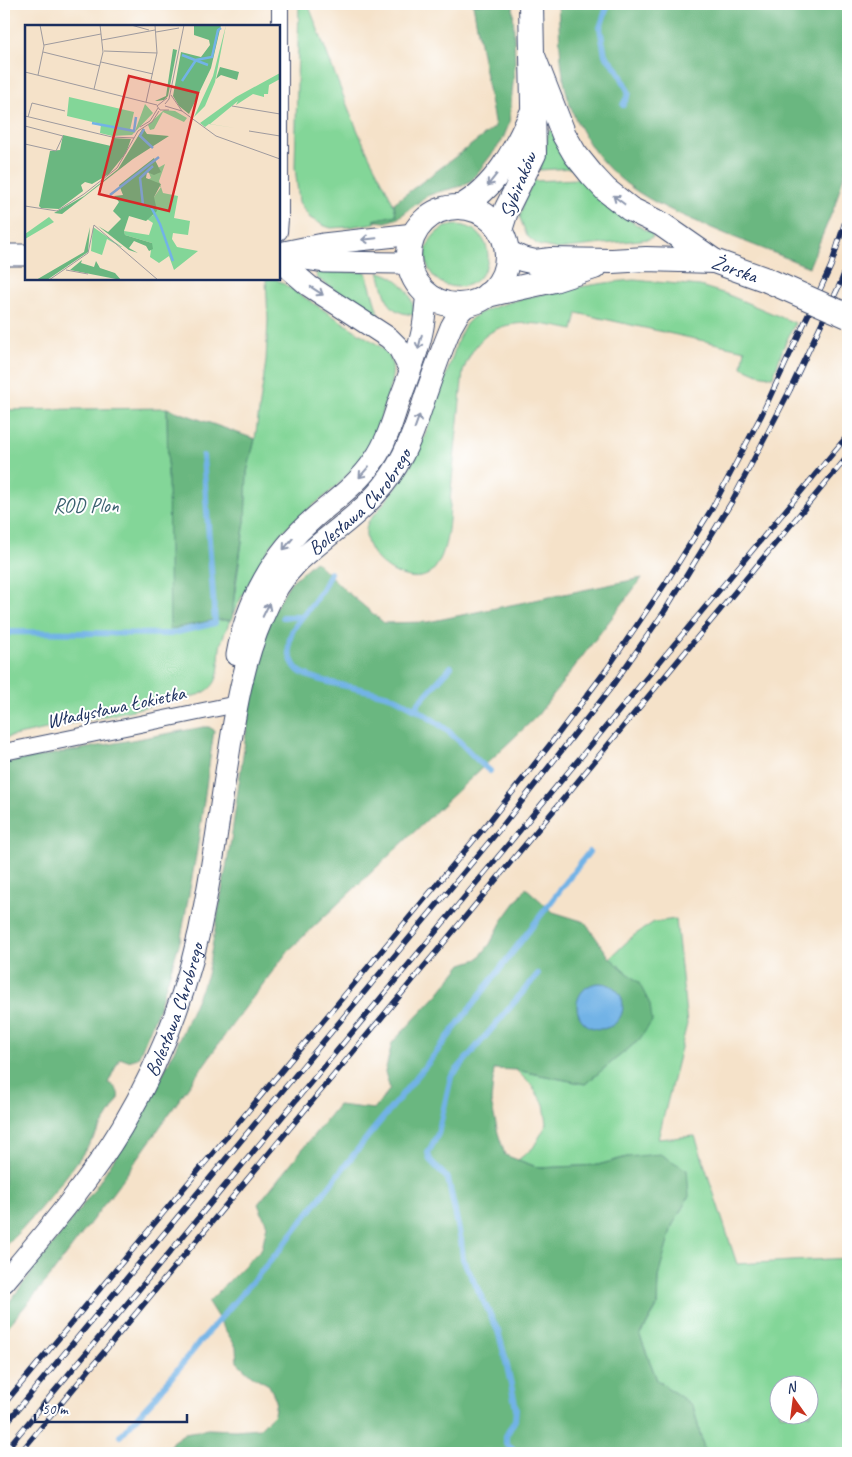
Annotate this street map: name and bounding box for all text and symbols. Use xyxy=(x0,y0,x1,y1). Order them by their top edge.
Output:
inset map xyxy=(25,25,280,280)
street label: Sybiraków xyxy=(494,147,543,221)
one-way arrow xyxy=(486,173,497,186)
one-way arrow xyxy=(612,195,626,205)
one-way arrow xyxy=(361,234,377,244)
street label: Żorska xyxy=(708,249,763,289)
one-way arrow xyxy=(310,285,324,296)
one-way arrow xyxy=(414,333,424,349)
one-way arrow xyxy=(413,415,422,431)
street label: Bolesława Chrobrego xyxy=(303,443,417,561)
one-way arrow xyxy=(359,465,370,478)
park label: ROD Plon xyxy=(53,493,120,518)
one-way arrow xyxy=(282,538,293,551)
one-way arrow xyxy=(262,603,271,618)
street label: Władysława Łokietka xyxy=(44,680,189,734)
street label: Bolesława Chrobrego xyxy=(139,938,209,1080)
north arrow xyxy=(770,1374,820,1424)
text: N xyxy=(785,1378,799,1397)
scale bar xyxy=(35,1392,188,1424)
text: 50 m xyxy=(42,1400,69,1419)

